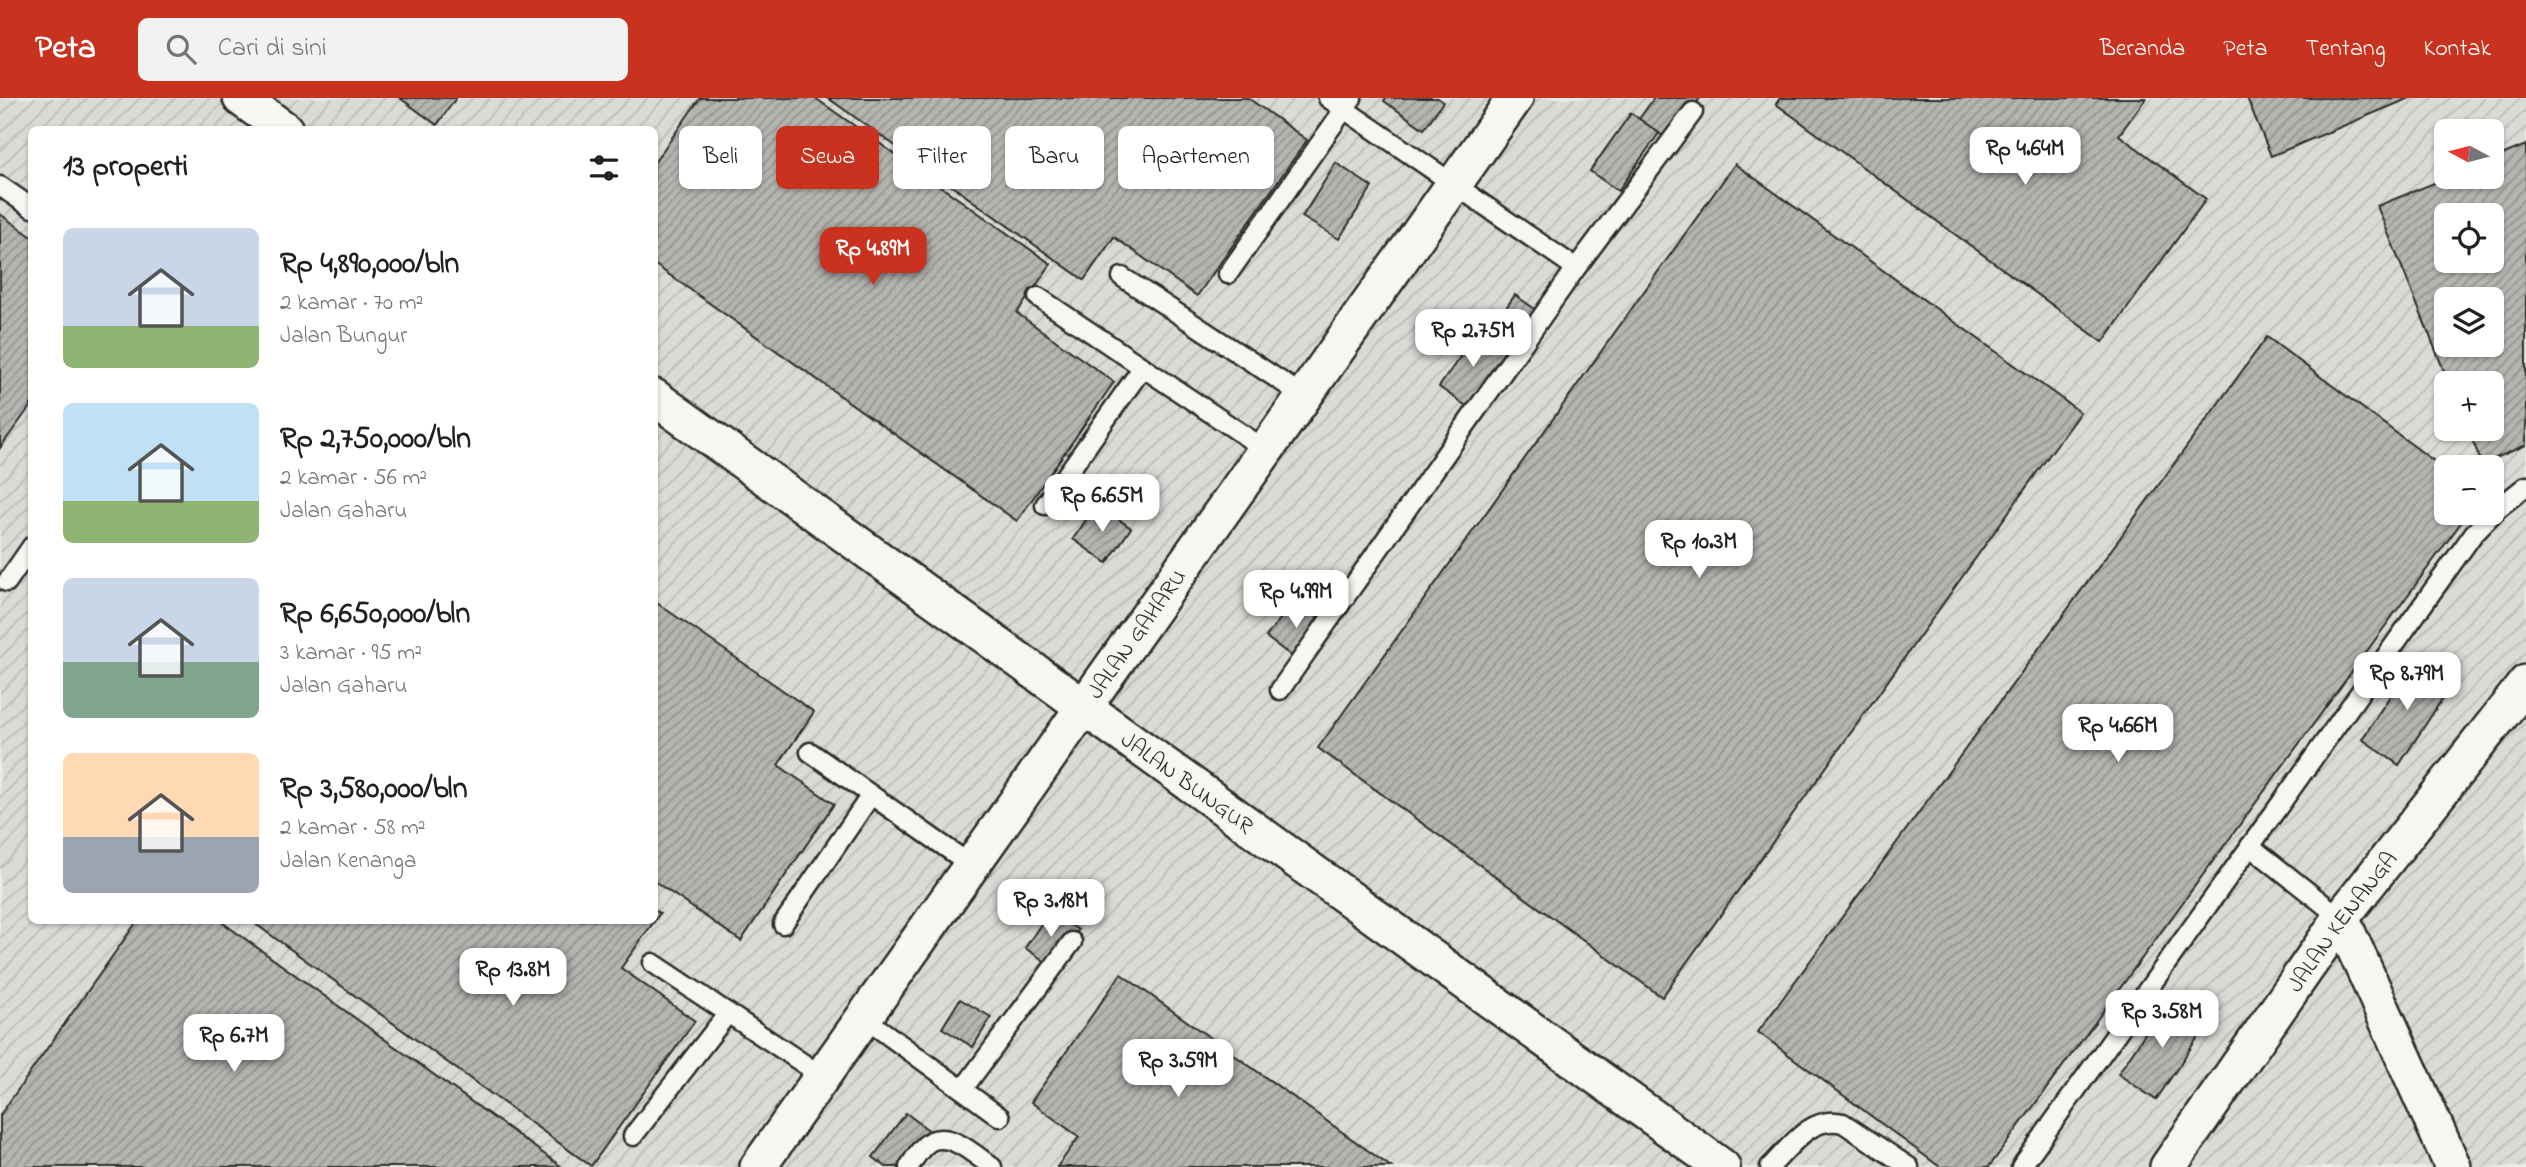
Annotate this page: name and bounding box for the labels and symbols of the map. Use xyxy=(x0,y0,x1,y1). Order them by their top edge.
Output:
north arrow xyxy=(2434,119,2504,189)
pin: Rp 4.64M xyxy=(1953,127,2097,187)
pin: Rp 4.89M xyxy=(801,228,945,287)
pin: Rp 2.75M xyxy=(1401,310,1545,369)
pin: Rp 6.65M xyxy=(1030,474,1174,534)
pin: Rp 10.3M xyxy=(1627,520,1771,580)
street label: JALAN GAHARU xyxy=(1080,563,1196,707)
pin: Rp 4.99M xyxy=(1224,570,1368,630)
pin: Rp 8.79M xyxy=(2335,652,2479,712)
pin: Rp 4.66M xyxy=(2046,704,2190,764)
street label: JALAN BUNGUR xyxy=(1113,725,1260,843)
street label: JALAN KENANGA xyxy=(2280,845,2407,1000)
pin: Rp 3.18M xyxy=(979,880,1123,939)
pin: Rp 13.8M xyxy=(441,948,585,1008)
pin: Rp 3.58M xyxy=(2090,990,2234,1050)
pin: Rp 6.7M xyxy=(169,1014,299,1074)
pin: Rp 3.59M xyxy=(1106,1040,1250,1099)

